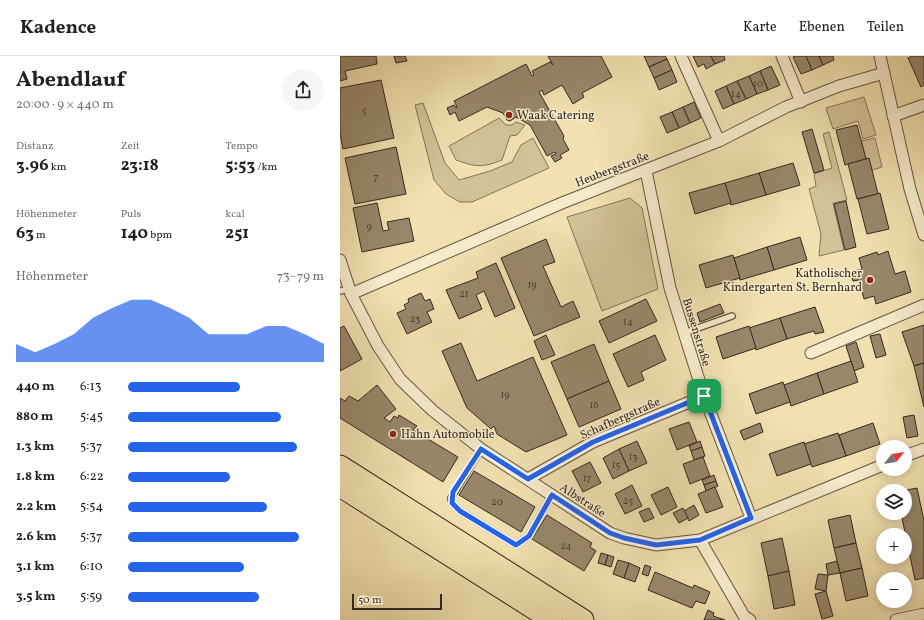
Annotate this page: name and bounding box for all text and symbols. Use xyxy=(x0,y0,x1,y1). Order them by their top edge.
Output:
text: Kadence xyxy=(20,15,96,41)
text: Karte xyxy=(743,18,777,37)
text: Ebenen xyxy=(799,18,845,37)
text: Teilen xyxy=(867,18,904,37)
text: Abendlauf xyxy=(16,65,125,96)
button: share xyxy=(282,69,324,111)
house number: 10 xyxy=(753,77,763,91)
house number: 14 xyxy=(731,87,741,101)
text: 20:00 · 9 × 440 m xyxy=(16,96,114,114)
house number: 5 xyxy=(362,104,367,118)
place label: Waak Catering xyxy=(517,108,594,124)
marker: Waak Catering xyxy=(504,110,514,120)
text: Distanz xyxy=(16,139,53,154)
text: Zeit xyxy=(121,139,140,154)
text: Tempo xyxy=(225,139,258,154)
street label: Heubergstraße xyxy=(573,148,652,191)
text: 3.96 xyxy=(16,154,49,177)
text: 23:18 xyxy=(121,154,159,177)
text: 5:53 xyxy=(225,154,255,177)
text: km xyxy=(49,160,66,175)
text: /km xyxy=(255,160,277,175)
house number: 7 xyxy=(374,170,379,184)
text: Höhenmeter xyxy=(16,207,77,222)
text: Puls xyxy=(121,207,141,222)
text: kcal xyxy=(225,207,245,222)
house number: 9 xyxy=(366,220,372,234)
text: 63 xyxy=(16,222,34,245)
text: 140 xyxy=(121,222,148,245)
text: 251 xyxy=(225,222,249,245)
text: m xyxy=(34,228,46,243)
text: bpm xyxy=(148,228,172,243)
place label: Katholischer Kindergarten St. Bernhard xyxy=(723,266,862,296)
text: Höhenmeter xyxy=(16,268,88,286)
text: 73–79 m xyxy=(277,268,324,286)
marker: Katholischer Kindergarten St. Bernhard xyxy=(865,275,875,285)
house number: 19 xyxy=(527,278,537,292)
house number: 21 xyxy=(459,287,469,301)
street label: Bussenstraße xyxy=(678,296,714,369)
house number: 23 xyxy=(410,312,420,326)
house number: 14 xyxy=(623,315,633,329)
text: 440 m xyxy=(16,378,55,396)
text: 6:13 xyxy=(80,378,101,396)
pin xyxy=(687,379,721,413)
icon: arrive xyxy=(693,385,715,407)
house number: 19 xyxy=(500,388,510,402)
street label: Schafbergstraße xyxy=(578,394,663,444)
house number: 16 xyxy=(590,398,598,412)
text: 880 m xyxy=(16,408,53,426)
text: 5:45 xyxy=(80,408,103,426)
place label: Hahn Automobile xyxy=(401,427,495,443)
marker: Hahn Automobile xyxy=(388,429,398,439)
text: 1.3 km xyxy=(16,438,54,456)
text: 5:37 xyxy=(80,438,102,456)
north arrow xyxy=(876,440,912,476)
map controls xyxy=(876,440,912,608)
house number: 13 xyxy=(628,450,638,464)
house number: 15 xyxy=(612,458,621,472)
text: 1.8 km xyxy=(16,468,55,486)
text: 6:22 xyxy=(80,468,104,486)
house number: 17 xyxy=(583,471,592,485)
street label: Albstraße xyxy=(556,480,609,522)
button: layers xyxy=(876,484,912,520)
house number: 25 xyxy=(623,494,633,508)
house number: 20 xyxy=(491,495,503,509)
text: 2.2 km xyxy=(16,498,56,516)
text: 5:54 xyxy=(80,498,103,516)
text: 2.6 km xyxy=(16,528,57,546)
text: 5:37 xyxy=(80,528,102,546)
button: + xyxy=(876,528,912,564)
house number: 24 xyxy=(560,539,572,553)
text: 3.1 km xyxy=(16,558,55,576)
text: 6:10 xyxy=(80,558,103,576)
button: − xyxy=(876,572,912,608)
text: 3.5 km xyxy=(16,588,56,606)
text: 5:59 xyxy=(80,588,102,606)
scale bar xyxy=(352,592,442,611)
text: 50 m xyxy=(358,593,382,608)

